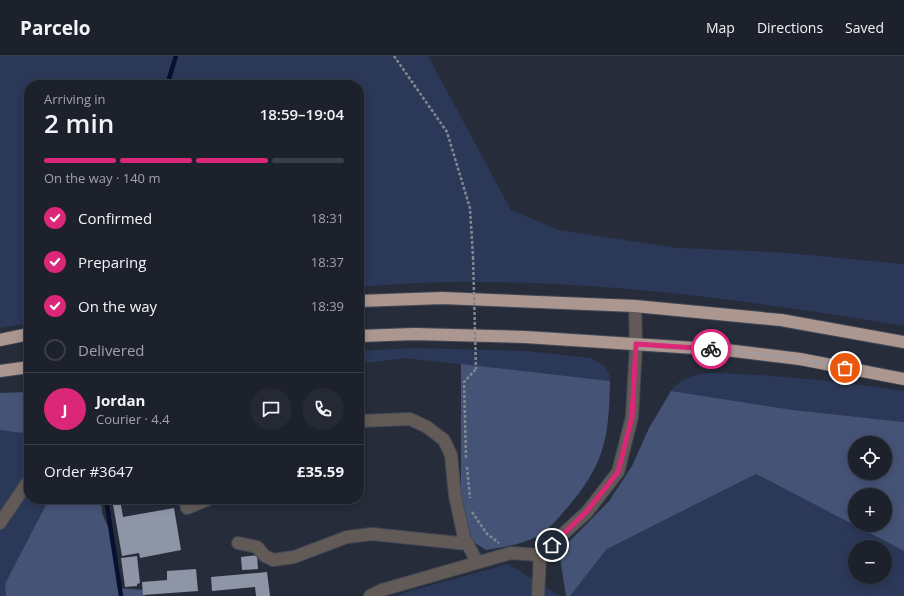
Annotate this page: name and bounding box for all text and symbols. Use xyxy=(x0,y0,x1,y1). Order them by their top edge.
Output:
text: Parcelo xyxy=(20,15,91,41)
text: Map xyxy=(706,18,735,37)
text: Directions xyxy=(757,18,823,37)
text: Saved xyxy=(845,18,884,37)
text: Arriving in xyxy=(44,90,106,108)
text: 18:59–19:04 xyxy=(260,104,344,124)
text: 2 min xyxy=(44,105,114,141)
text: On the way · 140 m xyxy=(44,169,160,187)
icon: check xyxy=(44,207,66,229)
text: Confirmed xyxy=(78,208,152,228)
text: 18:31 xyxy=(311,209,344,227)
icon: check xyxy=(44,251,66,273)
text: Preparing xyxy=(78,252,146,272)
text: 18:37 xyxy=(311,253,344,271)
icon: check xyxy=(44,295,66,317)
text: On the way xyxy=(78,296,157,316)
text: 18:39 xyxy=(311,297,344,315)
courier xyxy=(691,329,731,369)
icon: bike xyxy=(700,338,722,360)
text: Delivered xyxy=(78,340,145,360)
pin xyxy=(828,351,862,385)
icon: bag xyxy=(834,357,856,379)
button: chat xyxy=(250,388,292,430)
button: phone xyxy=(302,388,344,430)
text: Jordan xyxy=(96,390,145,410)
text: J xyxy=(63,399,67,419)
text: Courier · 4.4 xyxy=(96,410,170,428)
map controls xyxy=(848,436,892,584)
button: locate xyxy=(848,436,892,480)
text: Order #3647 xyxy=(44,461,133,481)
text: £35.59 xyxy=(297,461,344,481)
button: + xyxy=(848,488,892,532)
pin xyxy=(535,528,569,562)
icon: home xyxy=(541,534,563,556)
button: − xyxy=(848,540,892,584)

